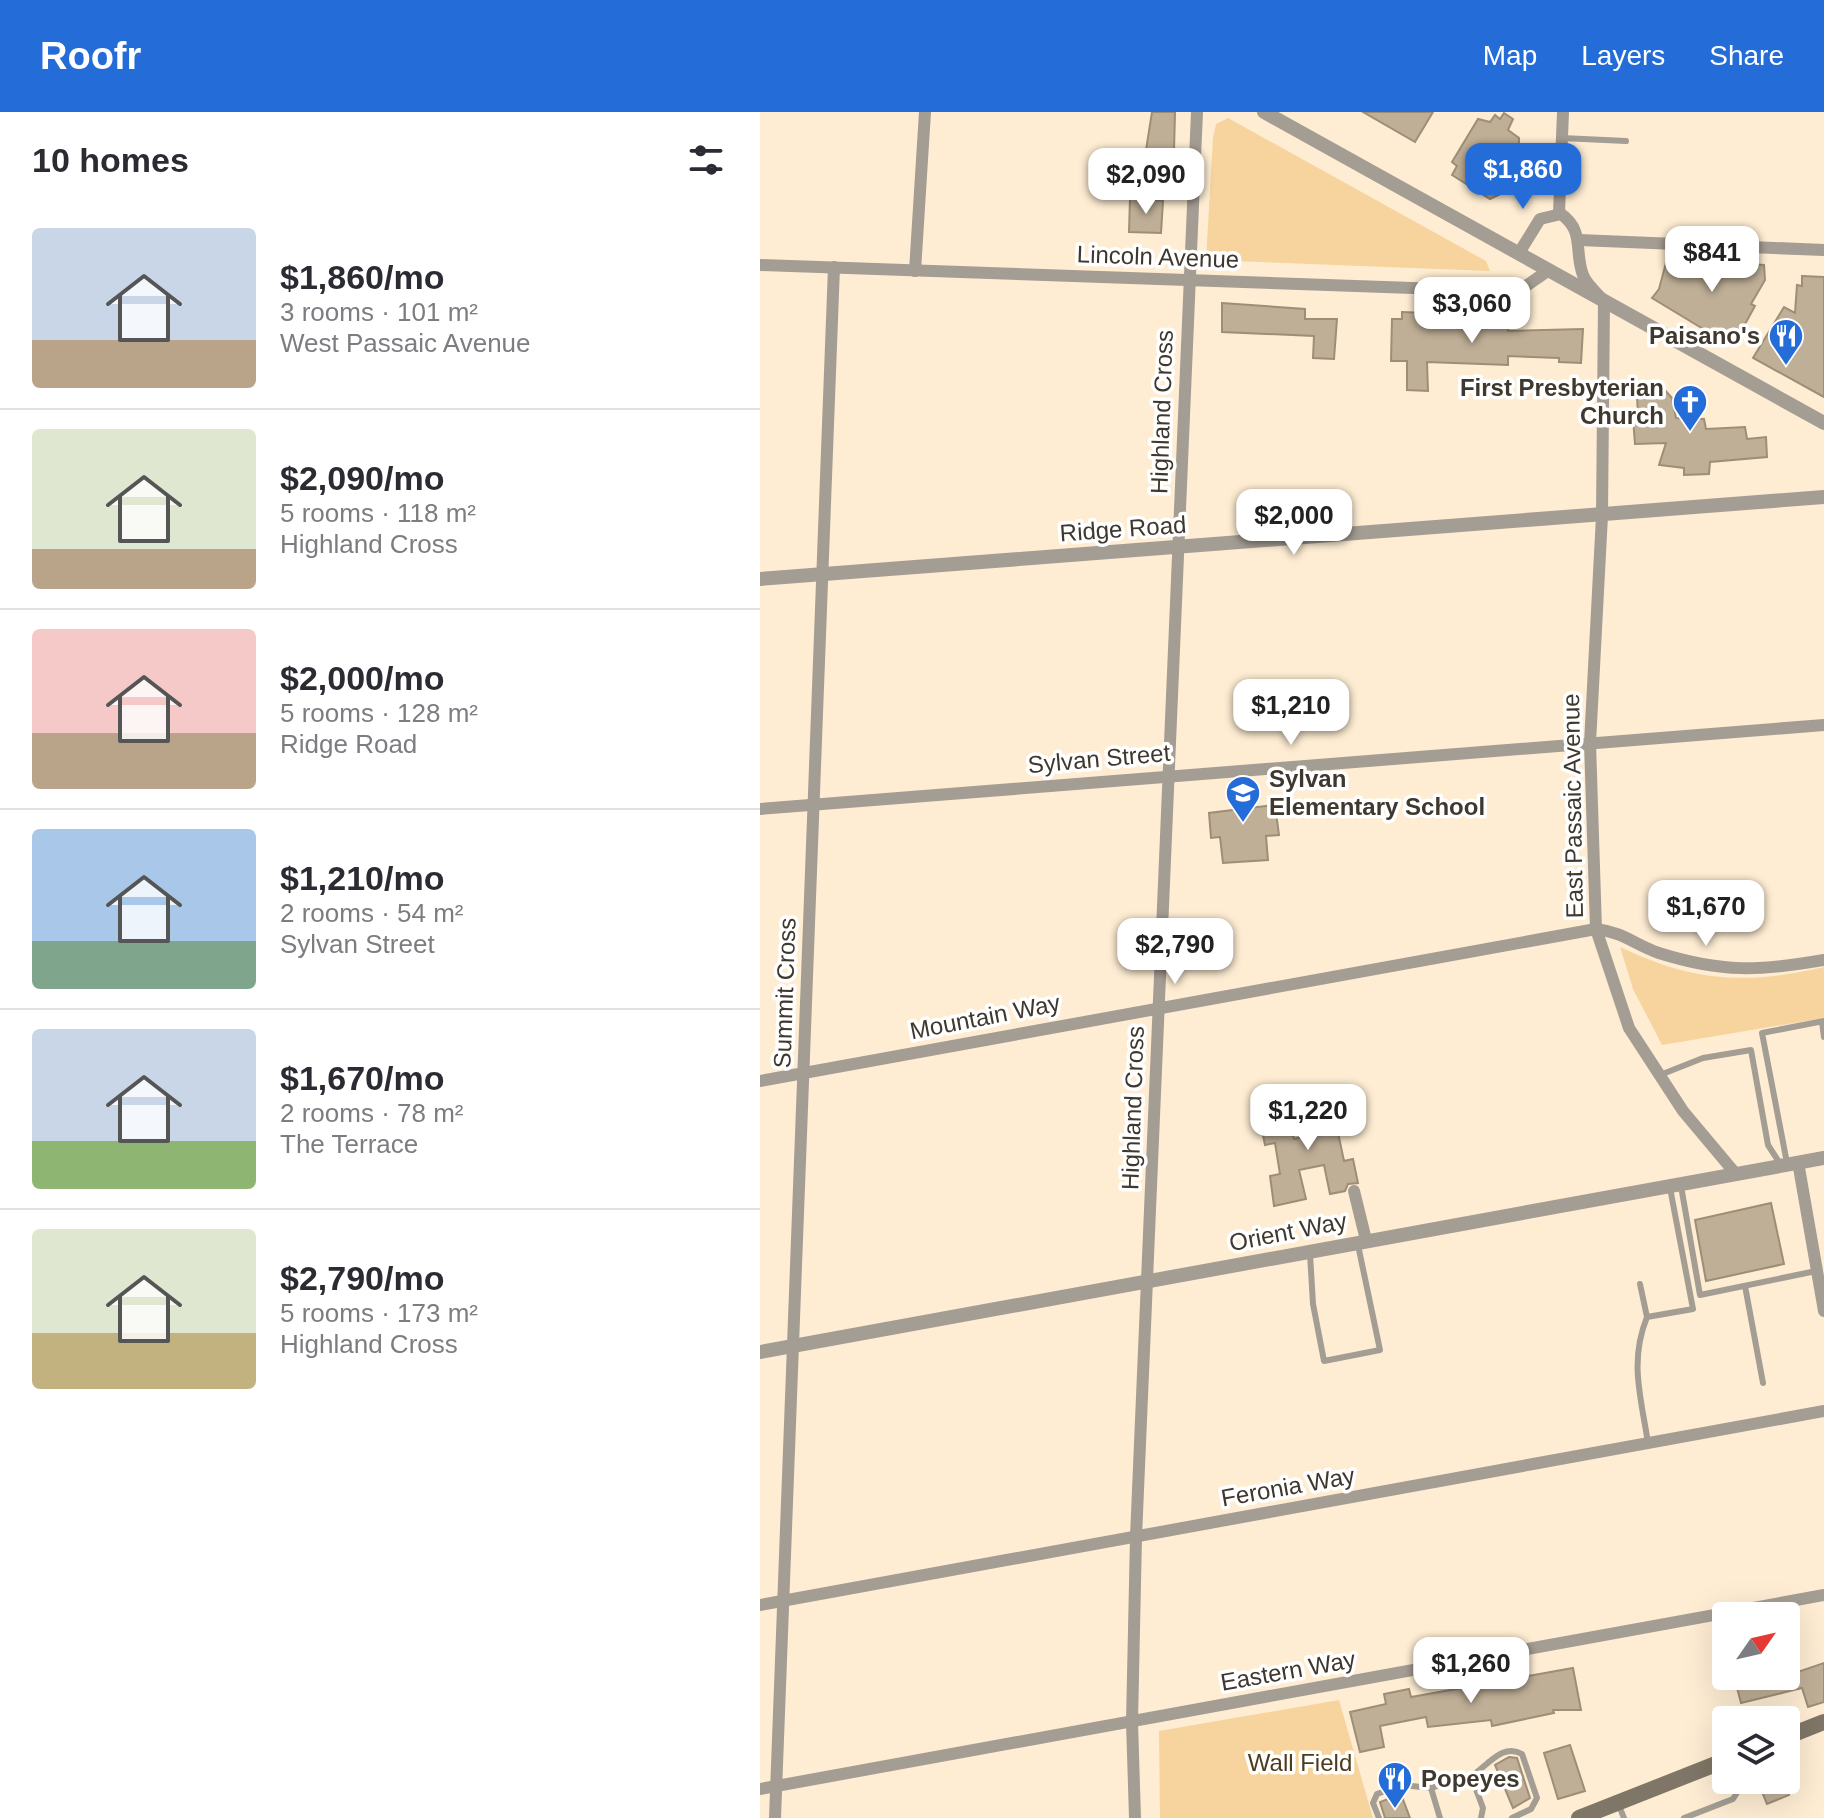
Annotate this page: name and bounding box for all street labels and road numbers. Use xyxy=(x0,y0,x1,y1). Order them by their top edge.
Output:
street label: Lincoln Avenue xyxy=(1076,240,1240,273)
street label: Highland Cross xyxy=(1145,330,1178,494)
street label: Ridge Road xyxy=(1059,511,1187,546)
street label: East Passaic Avenue xyxy=(1557,693,1588,919)
street label: Sylvan Street xyxy=(1027,739,1172,778)
street label: Summit Cross xyxy=(768,917,801,1069)
street label: Mountain Way xyxy=(907,989,1062,1044)
street label: Highland Cross xyxy=(1116,1026,1149,1190)
street label: Orient Way xyxy=(1227,1207,1349,1256)
street label: Feronia Way xyxy=(1219,1461,1357,1512)
street label: Eastern Way xyxy=(1218,1645,1357,1696)

